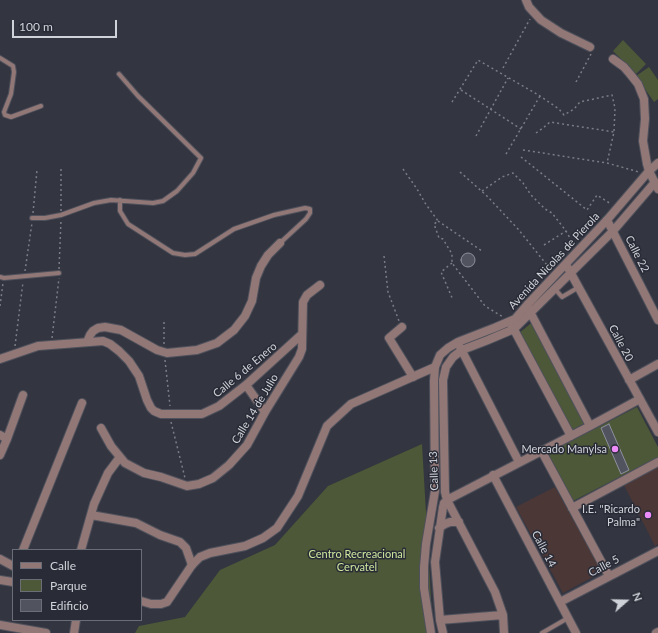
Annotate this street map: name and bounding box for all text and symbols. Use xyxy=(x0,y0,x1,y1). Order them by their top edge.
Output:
scale bar xyxy=(14,12,119,38)
text: 100 m xyxy=(19,19,53,34)
street label: Avenida Nicolas de Pierola xyxy=(506,210,602,312)
street label: Calle 22 xyxy=(622,233,652,275)
street label: Calle 20 xyxy=(606,323,636,363)
street label: Calle 6 de Enero xyxy=(211,340,279,400)
street label: Calle 14 de Julio xyxy=(229,372,281,446)
place label: Mercado Manylsa xyxy=(521,442,607,456)
marker: Mercado Manylsa xyxy=(610,444,620,454)
street label: Calle 13 xyxy=(427,451,441,491)
place label: I.E. "Ricardo Palma" xyxy=(582,502,640,528)
marker: I.E. "Ricardo Palma" xyxy=(643,510,653,520)
street label: Calle 14 xyxy=(529,529,559,569)
park label: Centro Recreacional Cervatel xyxy=(309,547,405,573)
legend xyxy=(12,549,142,621)
street label: Calle 5 xyxy=(586,552,622,580)
text: Calle xyxy=(50,558,76,573)
text: Parque xyxy=(50,578,87,593)
north arrow xyxy=(606,581,646,621)
text: N xyxy=(630,591,645,603)
text: Edificio xyxy=(50,598,89,613)

